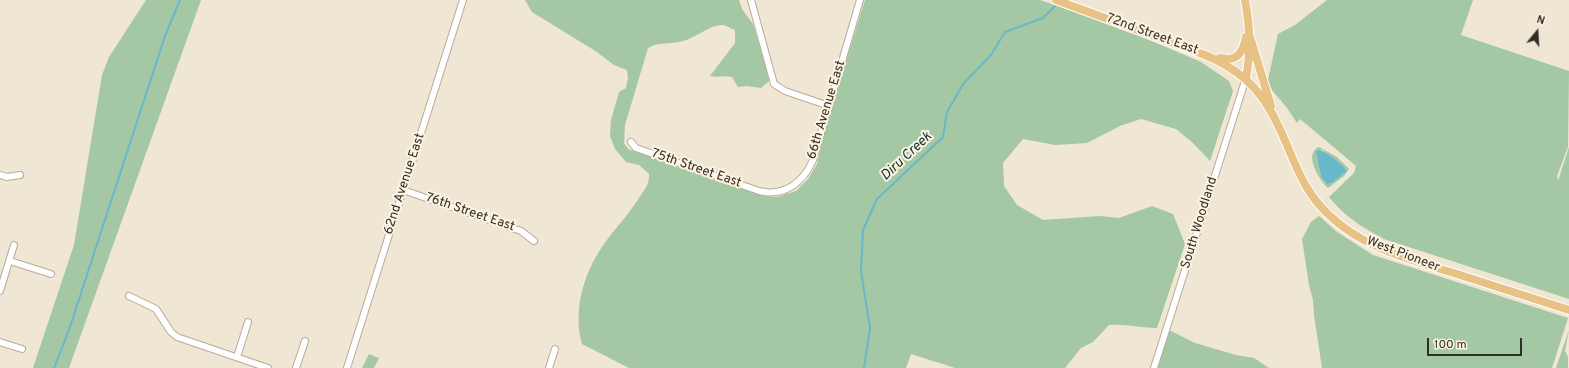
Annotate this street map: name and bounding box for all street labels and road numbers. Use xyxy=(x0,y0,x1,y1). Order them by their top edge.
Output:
street label: 72nd Street East xyxy=(1104,11,1200,59)
street label: 66th Avenue East xyxy=(805,59,849,161)
street label: 62nd Avenue East xyxy=(381,131,429,237)
street label: 75th Street East xyxy=(649,146,743,192)
street label: South Woodland xyxy=(1179,175,1221,271)
street label: 76th Street East xyxy=(423,190,517,236)
street label: West Pioneer xyxy=(1364,234,1442,276)

